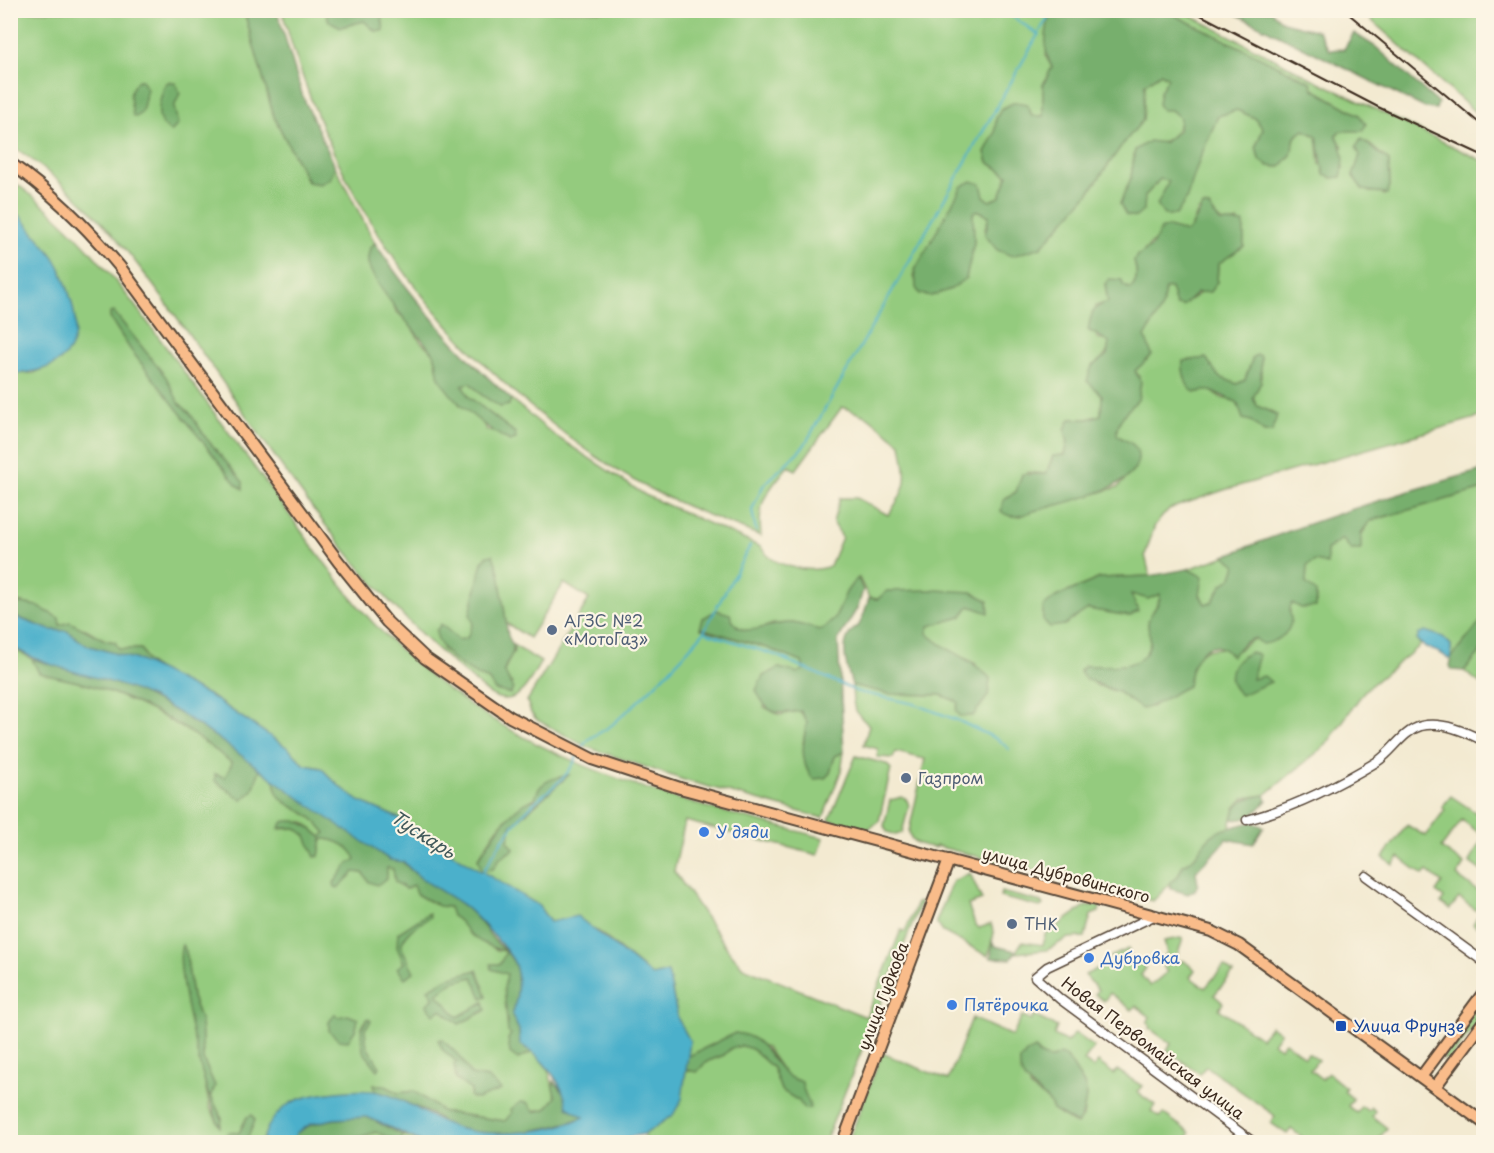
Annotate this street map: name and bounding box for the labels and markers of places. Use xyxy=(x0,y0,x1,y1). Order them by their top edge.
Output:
place label: АГЗС №2 «МотоГаз» xyxy=(564,608,648,650)
marker: АГЗС №2 «МотоГаз» xyxy=(545,623,559,637)
place label: Газпром xyxy=(918,765,984,789)
marker: Газпром xyxy=(899,771,913,785)
place label: У дяди xyxy=(716,819,769,843)
marker: У дяди xyxy=(697,825,711,839)
place label: ТНК xyxy=(1024,911,1058,935)
marker: ТНК xyxy=(1005,917,1019,931)
place label: Дубровка xyxy=(1100,945,1180,969)
marker: Дубровка xyxy=(1082,951,1096,965)
place label: Пятёрочка xyxy=(964,992,1049,1016)
marker: Пятёрочка xyxy=(945,998,959,1012)
place label: Улица Фрунзе xyxy=(1353,1013,1464,1037)
marker: Улица Фрунзе xyxy=(1334,1019,1348,1033)

